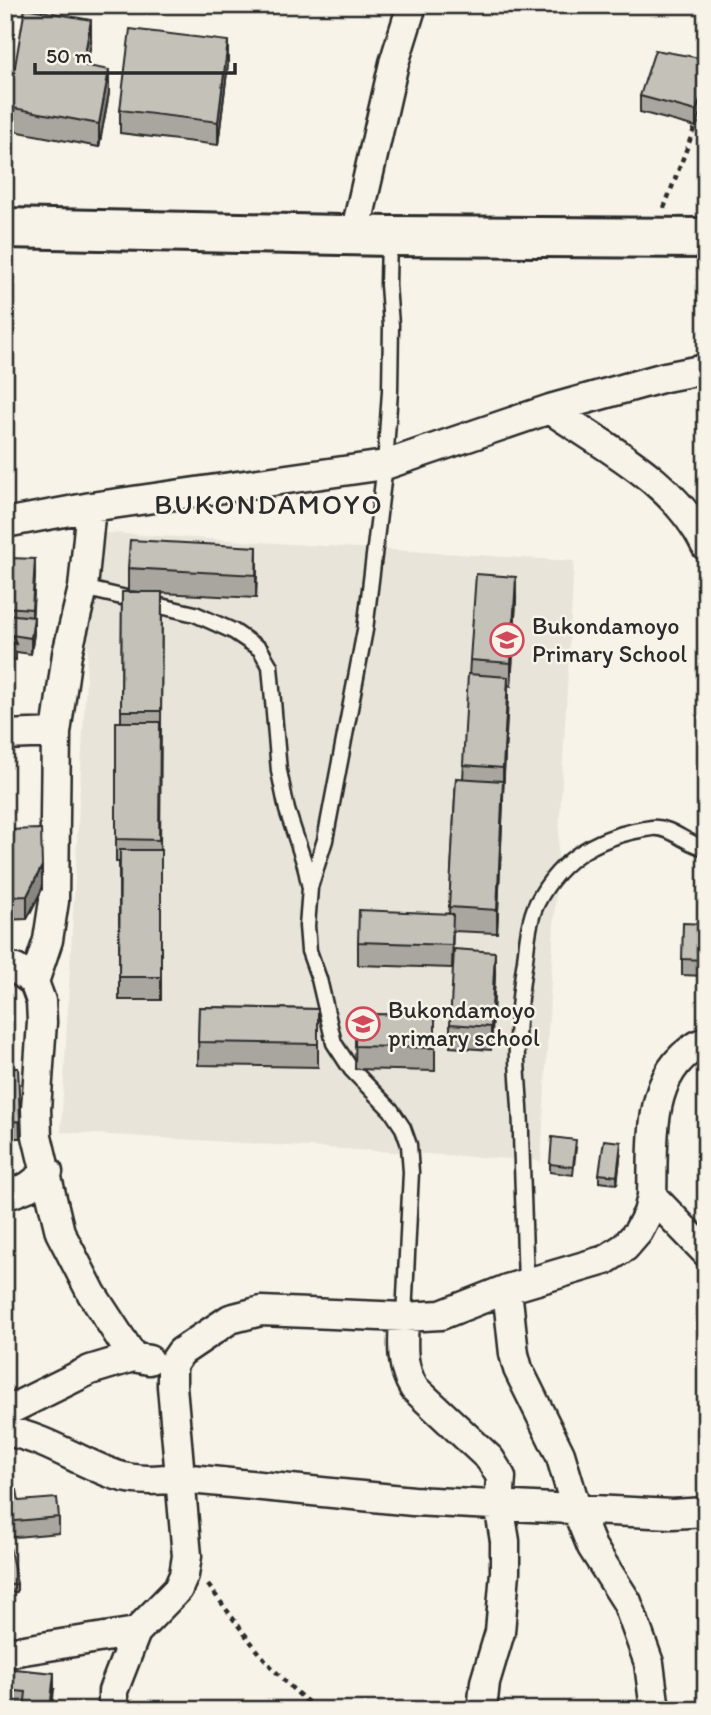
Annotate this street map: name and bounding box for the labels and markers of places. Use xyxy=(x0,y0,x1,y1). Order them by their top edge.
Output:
place label: Bukondamoyo Primary School xyxy=(532,611,687,668)
school or university icon: Bukondamoyo Primary School xyxy=(488,621,526,659)
place label: Bukondamoyo primary school xyxy=(388,995,540,1052)
school or university icon: Bukondamoyo primary school xyxy=(344,1005,382,1043)

